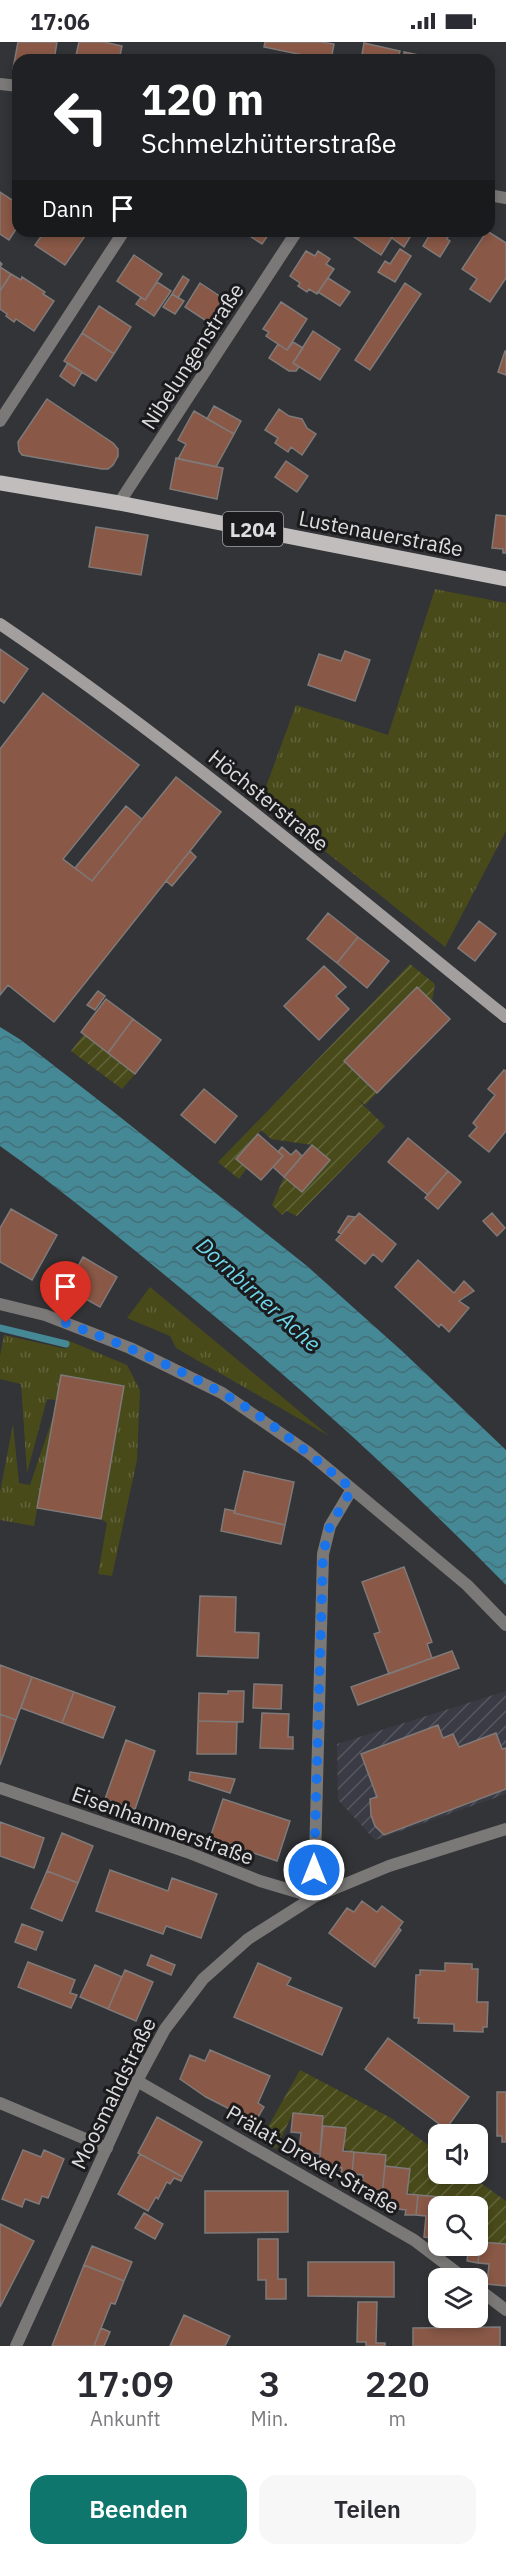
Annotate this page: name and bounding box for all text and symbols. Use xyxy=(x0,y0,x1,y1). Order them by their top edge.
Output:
text: 17:06 xyxy=(30,7,90,36)
text: 120 m xyxy=(141,72,264,127)
icon: left xyxy=(42,78,120,156)
text: Schmelzhütterstraße xyxy=(141,125,397,160)
icon: arrive xyxy=(106,192,139,225)
text: Dann xyxy=(42,194,94,223)
street label: Nibelungenstraße xyxy=(134,277,250,435)
street label: Lustenauerstraße xyxy=(297,503,465,563)
road number: L204 xyxy=(223,512,283,546)
street label: Höchsterstraße xyxy=(203,743,335,857)
water label: Dornbirner Ache xyxy=(191,1230,327,1358)
pin xyxy=(40,1261,91,1323)
icon: arrive xyxy=(49,1270,82,1303)
street label: Eisenhammerstraße xyxy=(68,1779,258,1871)
position arrow xyxy=(282,1838,346,1902)
street label: Moosmahdstraße xyxy=(64,2012,162,2174)
street label: Prälat-Drexel-Straße xyxy=(221,2098,405,2220)
map controls xyxy=(428,2124,488,2328)
button: sound xyxy=(428,2124,488,2184)
button: search xyxy=(428,2196,488,2256)
button: layers xyxy=(428,2268,488,2328)
text: 17:09 xyxy=(76,2360,174,2407)
text: 3 xyxy=(259,2360,280,2407)
text: 220 xyxy=(365,2360,430,2407)
text: Ankunft xyxy=(90,2405,161,2432)
text: Min. xyxy=(251,2405,289,2432)
text: m xyxy=(389,2405,406,2432)
button: Beenden xyxy=(30,2475,247,2544)
button: Teilen xyxy=(259,2475,476,2544)

